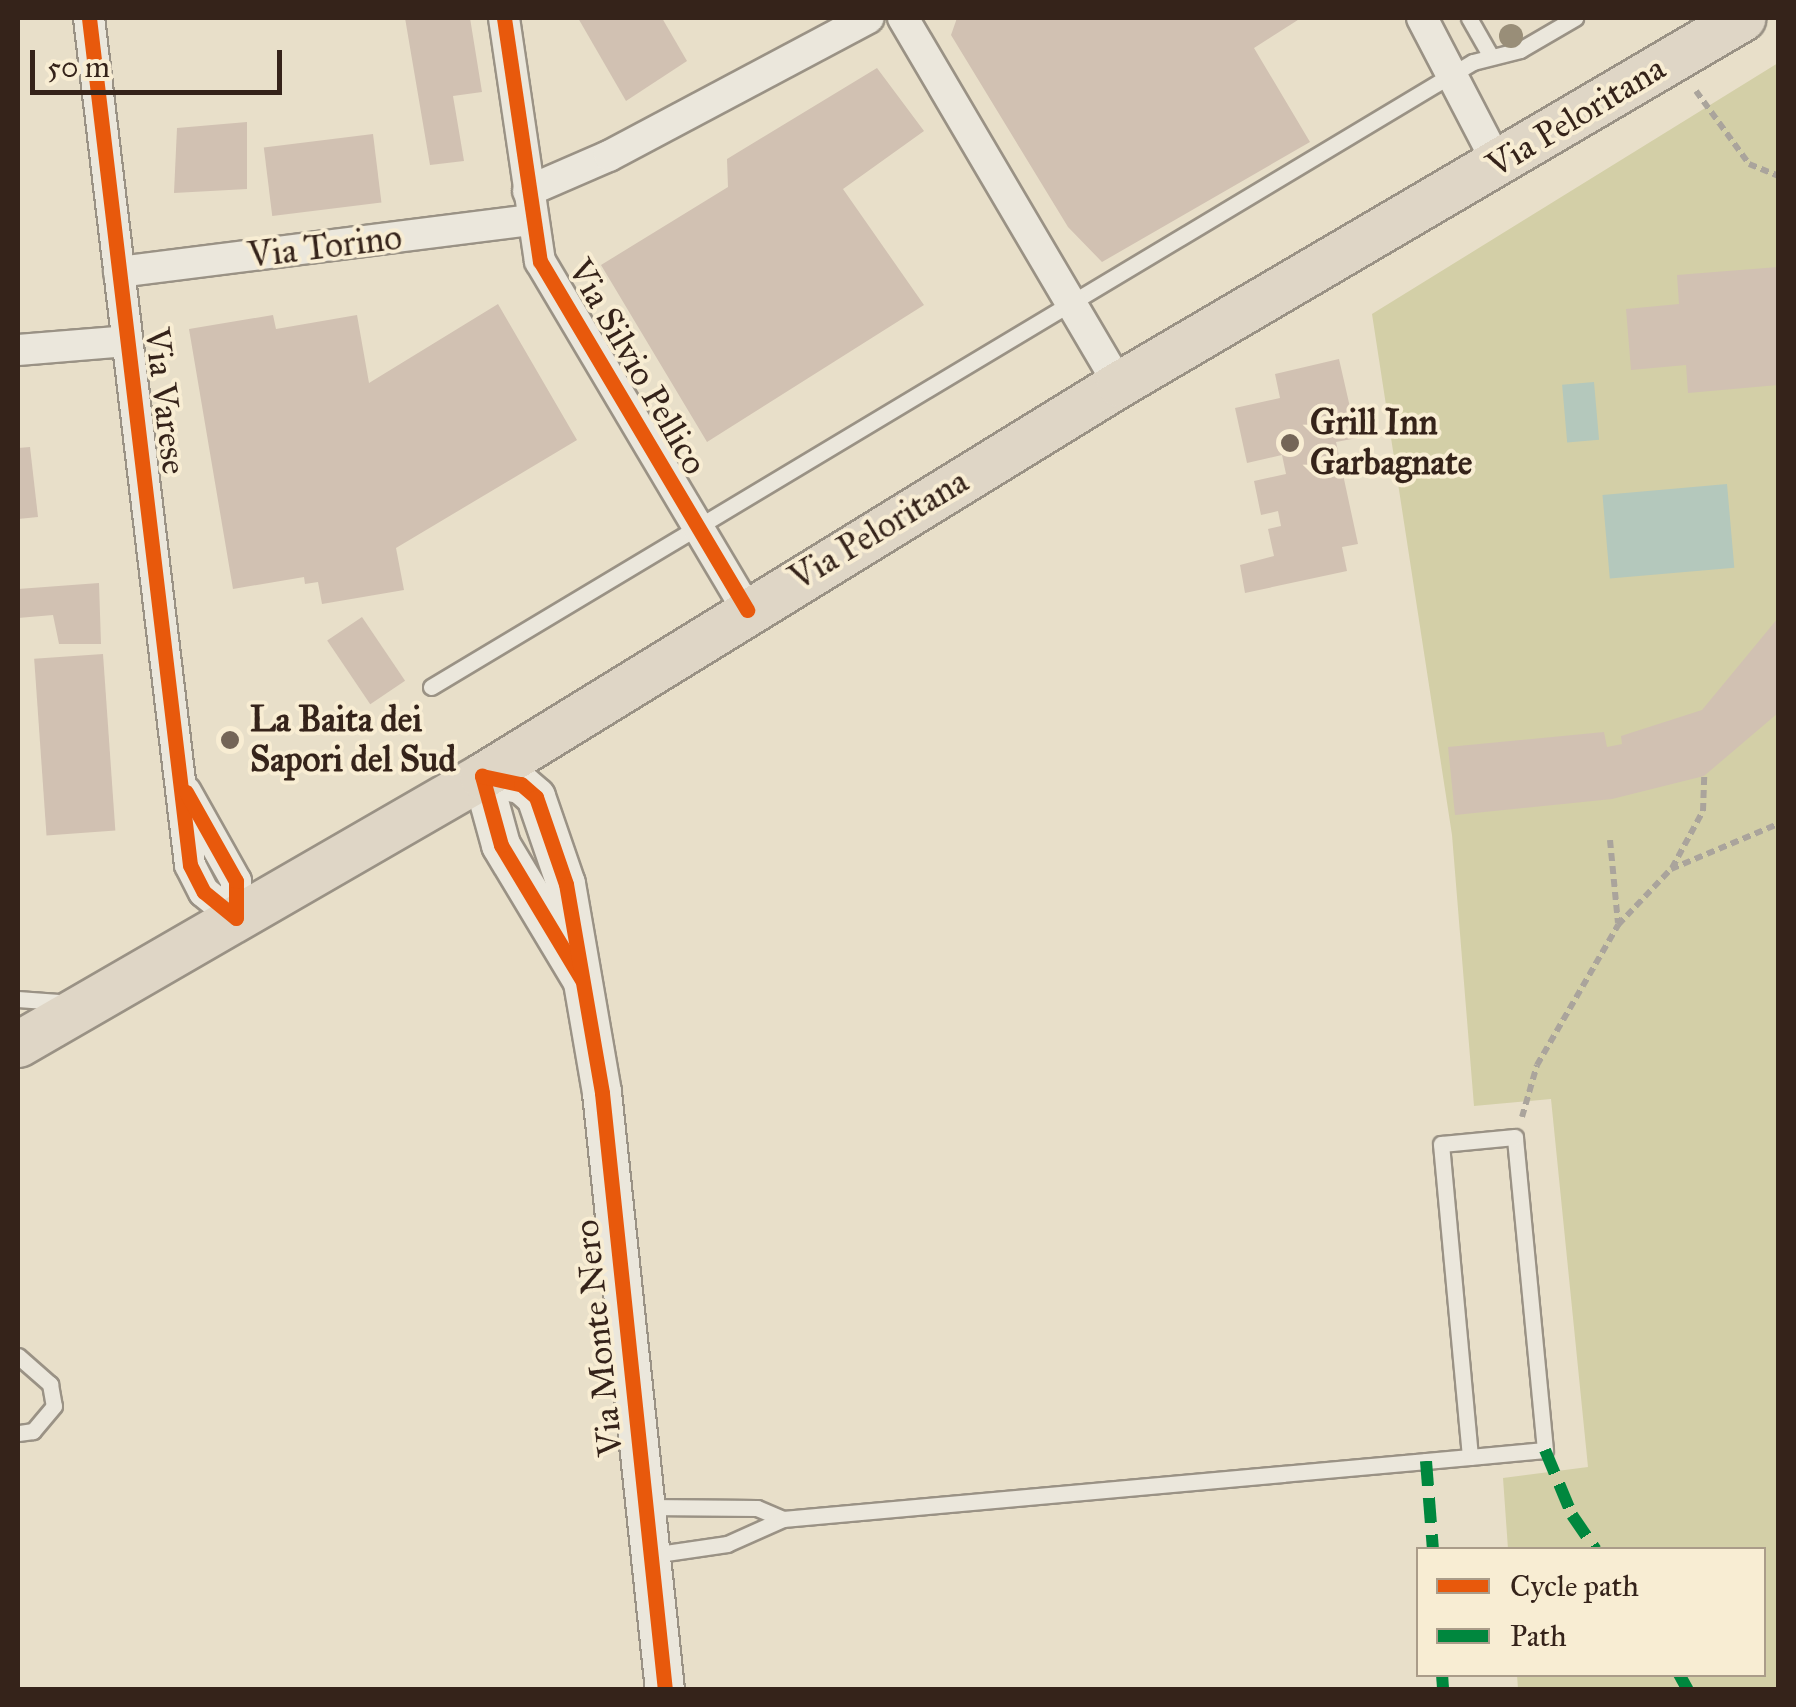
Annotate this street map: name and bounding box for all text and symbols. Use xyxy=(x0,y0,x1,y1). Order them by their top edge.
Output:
scale bar xyxy=(35,30,288,92)
street label: Via Peloritana xyxy=(1479,47,1673,187)
text: 50 m xyxy=(47,49,110,85)
street label: Via Torino xyxy=(246,217,404,277)
street label: Via Silvio Pellico xyxy=(558,252,716,482)
street label: Via Varese xyxy=(135,325,195,477)
place label: Grill Inn Garbagnate xyxy=(1310,402,1472,484)
marker: Grill Inn Garbagnate xyxy=(1279,432,1301,454)
street label: Via Peloritana xyxy=(782,460,976,600)
place label: La Baita dei Sapori del Sud xyxy=(250,699,456,781)
marker: La Baita dei Sapori del Sud xyxy=(219,729,241,751)
street label: Via Monte Nero xyxy=(566,1218,632,1458)
legend xyxy=(1416,1547,1766,1677)
text: Cycle path xyxy=(1510,1568,1639,1604)
text: Path xyxy=(1510,1618,1567,1654)

